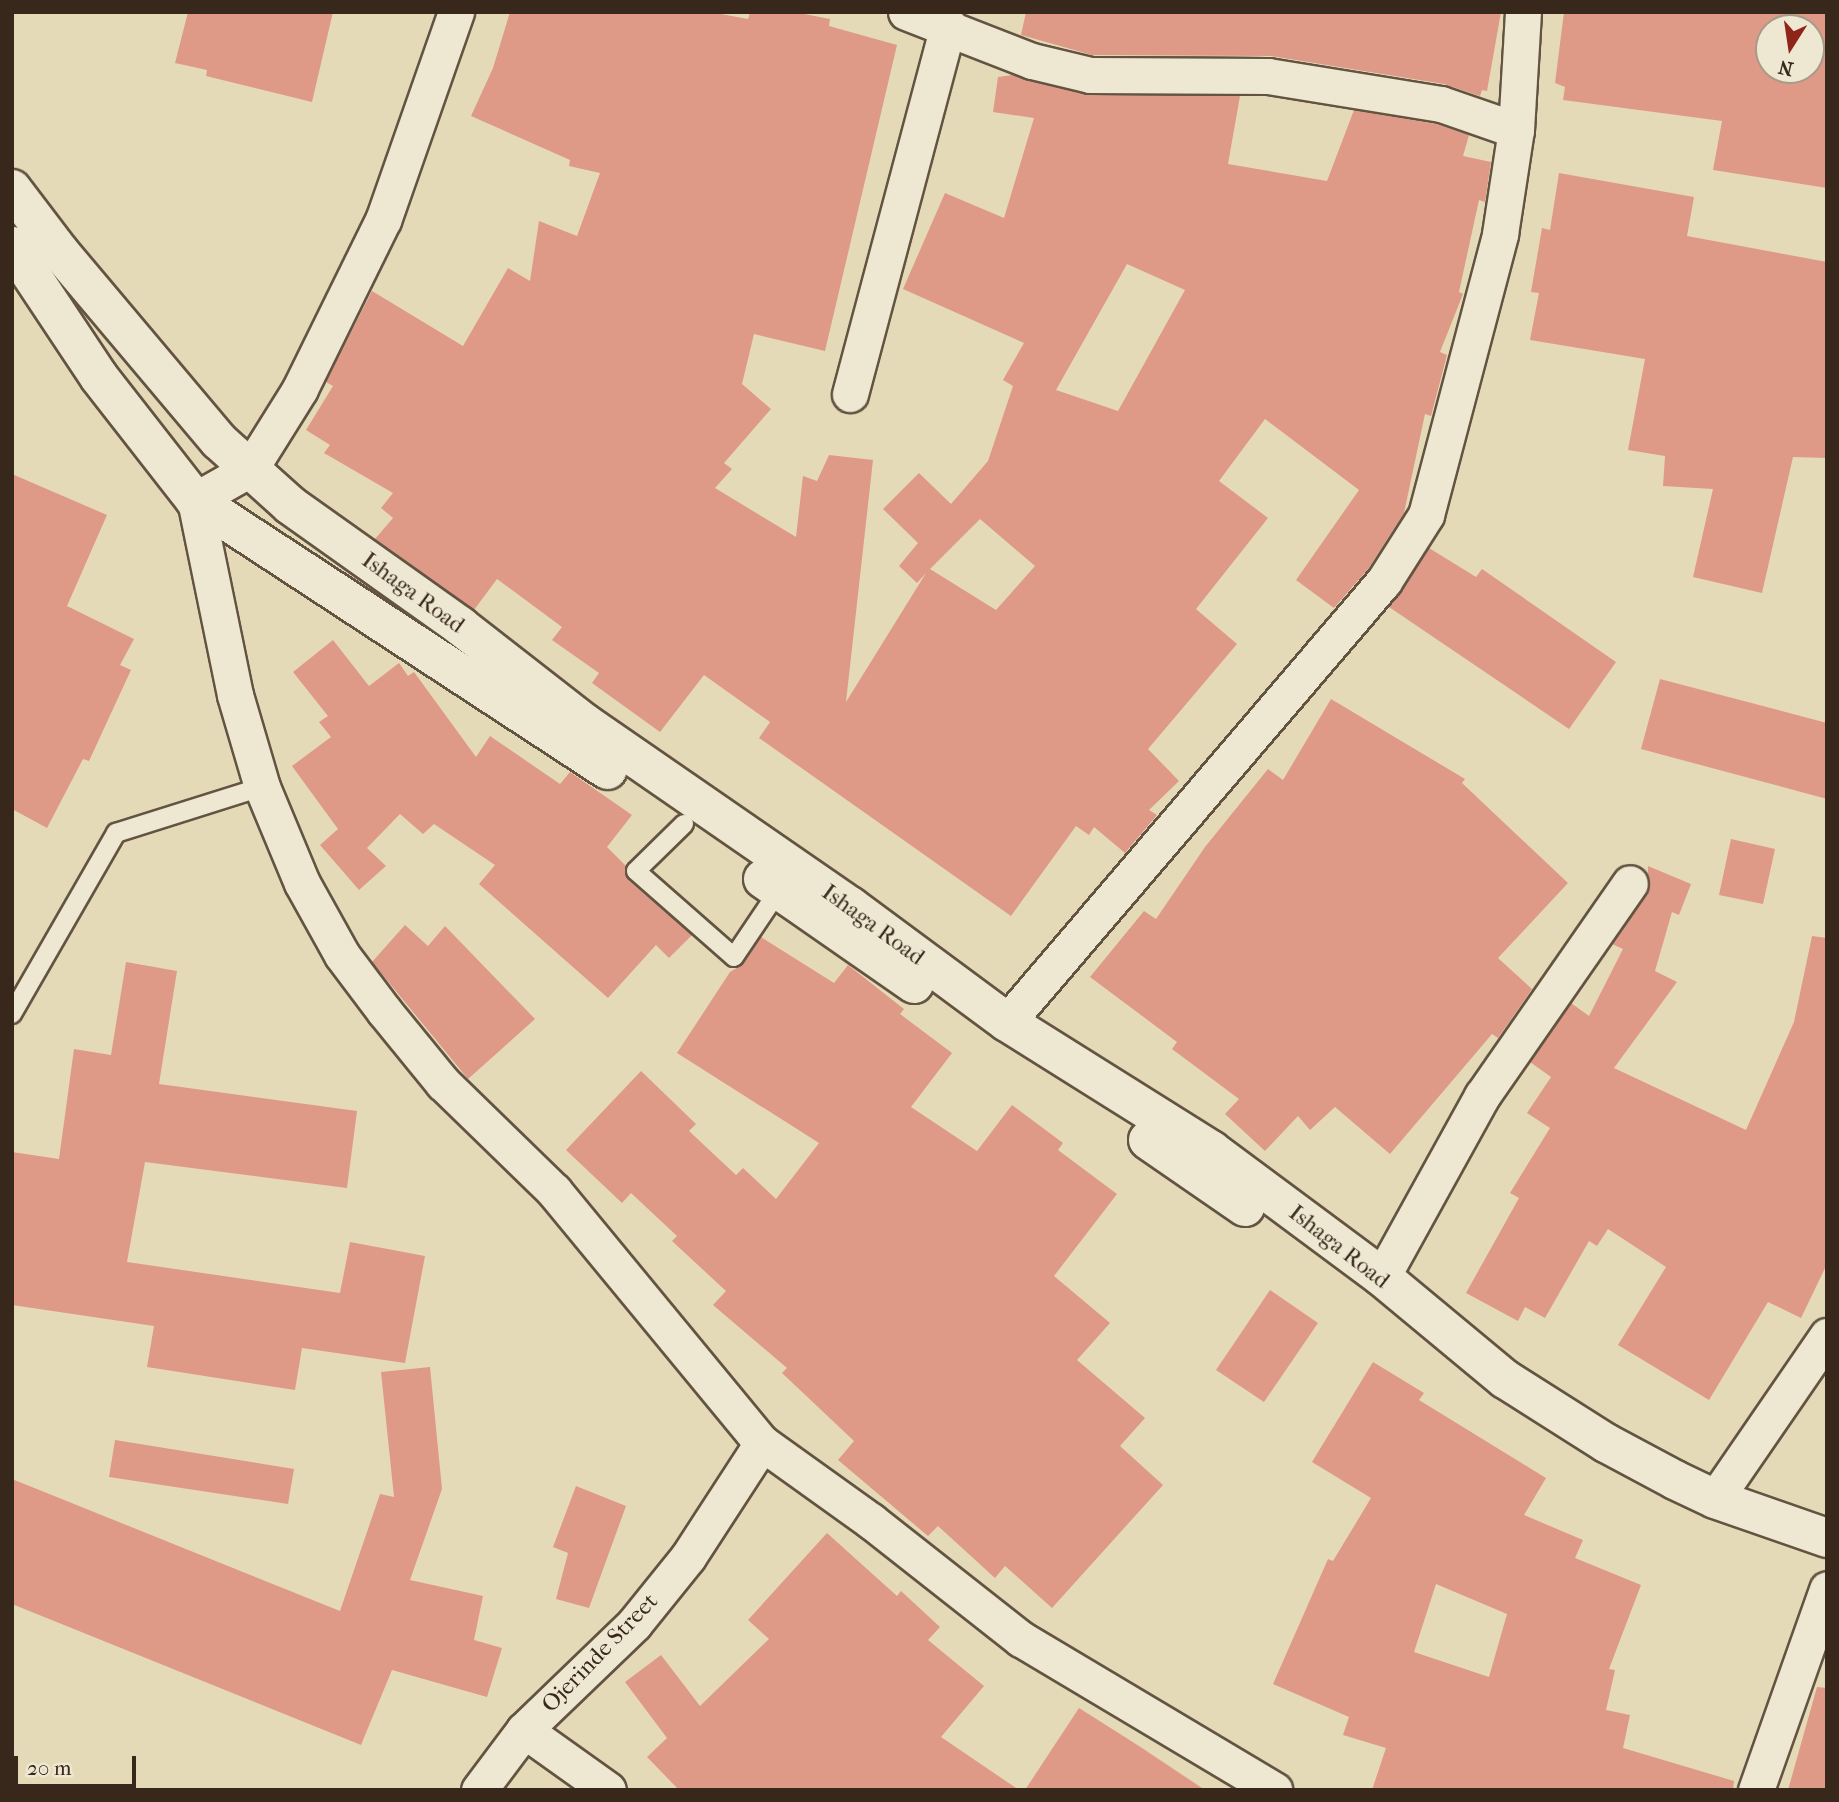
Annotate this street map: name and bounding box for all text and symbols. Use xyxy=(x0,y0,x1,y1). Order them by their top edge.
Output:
north arrow xyxy=(1755,14,1825,84)
text: N xyxy=(1777,55,1795,80)
street label: Ishaga Road xyxy=(356,547,470,639)
street label: Ishaga Road xyxy=(816,879,930,971)
street label: Ishaga Road xyxy=(1283,1199,1395,1295)
street label: Ojerinde Street xyxy=(536,1588,664,1718)
scale bar xyxy=(18,1742,140,1786)
text: 20 m xyxy=(27,1756,71,1780)

